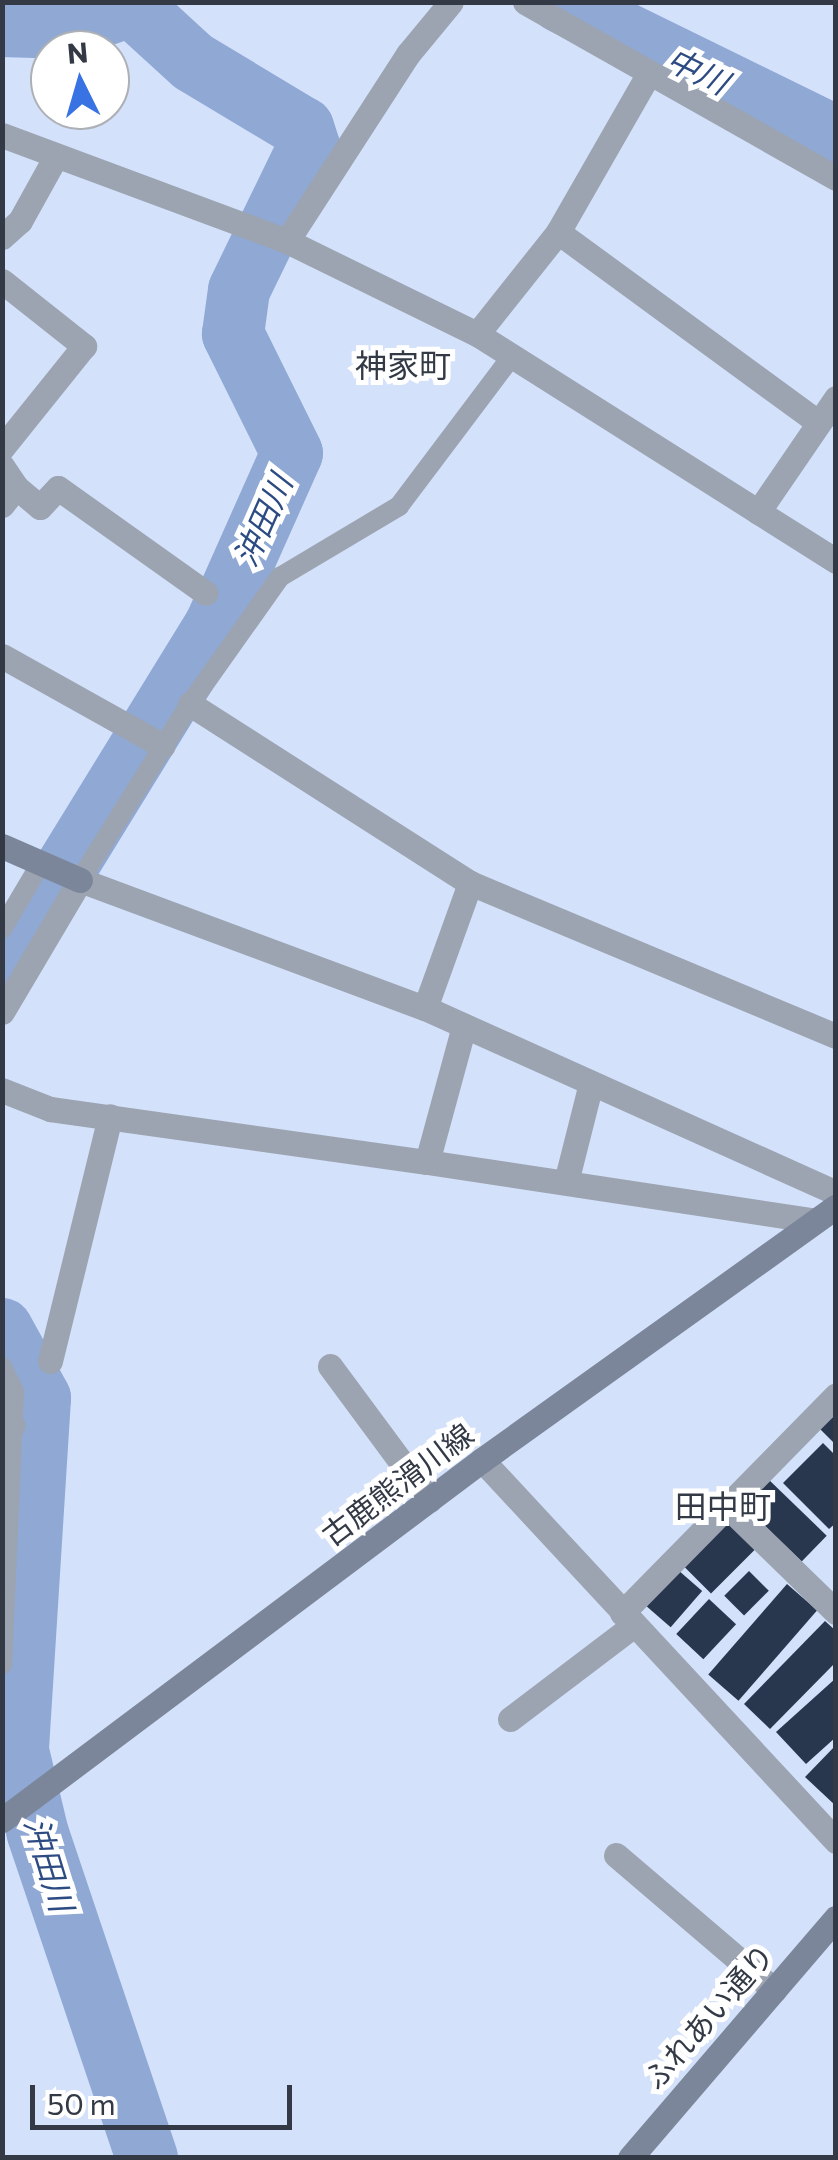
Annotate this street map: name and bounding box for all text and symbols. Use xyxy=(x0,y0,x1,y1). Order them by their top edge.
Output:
north arrow xyxy=(30,30,130,130)
text: N xyxy=(66,34,90,70)
water label: 中川 xyxy=(661,39,735,101)
district label: 神家町 xyxy=(355,345,451,383)
water label: 沖田川 xyxy=(225,468,299,572)
street label: 古鹿熊滑川線 xyxy=(314,1415,480,1553)
district label: 田中町 xyxy=(675,1486,771,1524)
water label: 沖田川 xyxy=(18,1812,82,1916)
street label: ふれあい通り xyxy=(635,1936,781,2096)
scale bar xyxy=(35,2065,298,2127)
text: 50 m xyxy=(47,2084,116,2121)

